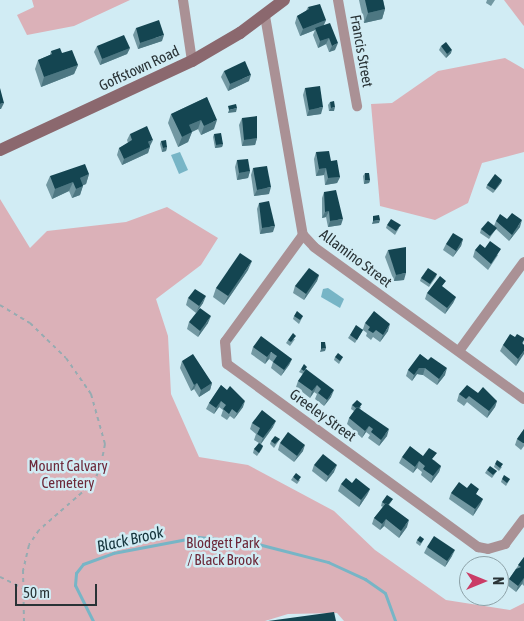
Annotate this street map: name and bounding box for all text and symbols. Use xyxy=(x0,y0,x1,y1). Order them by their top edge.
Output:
street label: Francis Street xyxy=(347,13,377,89)
street label: Goffstown Road xyxy=(96,42,182,94)
street label: Allamino Street xyxy=(316,225,396,291)
street label: Greeley Street xyxy=(286,385,360,445)
park label: Mount Calvary Cemetery xyxy=(28,456,108,491)
water label: Black Brook xyxy=(95,522,165,556)
park label: Blodgett Park / Black Brook xyxy=(186,533,260,568)
north arrow xyxy=(459,556,509,606)
scale bar xyxy=(18,574,100,606)
text: N xyxy=(490,577,506,585)
text: 50 m xyxy=(23,584,50,601)

